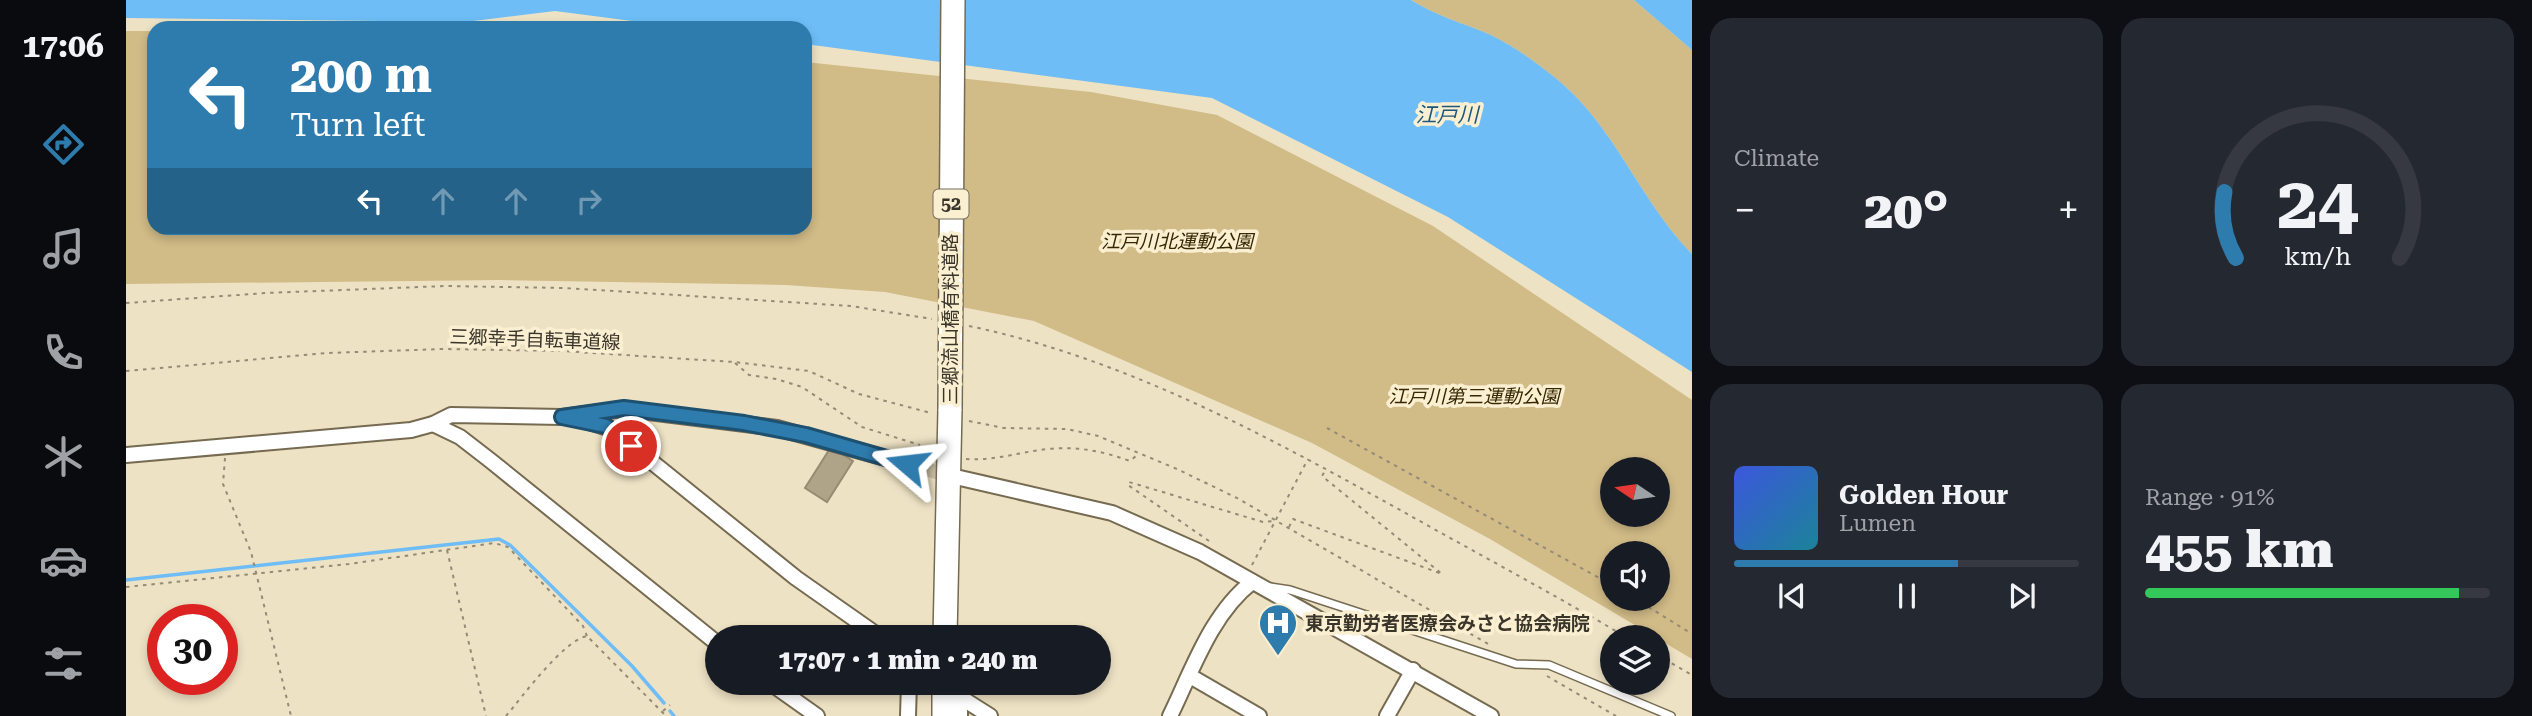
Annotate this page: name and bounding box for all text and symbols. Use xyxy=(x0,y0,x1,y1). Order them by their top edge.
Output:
text: 17:06 xyxy=(22,27,104,65)
text: 200 m xyxy=(290,47,432,104)
icon: left xyxy=(175,49,266,140)
water label: 江戸川 xyxy=(1416,103,1480,127)
text: Turn left xyxy=(290,106,425,144)
icon: directions xyxy=(39,120,88,169)
text: Climate xyxy=(1734,145,1819,172)
text: 24 xyxy=(2277,161,2358,246)
text: 20° xyxy=(1864,180,1949,241)
icon: left xyxy=(351,182,389,220)
icon: ahead xyxy=(424,182,462,220)
icon: ahead xyxy=(497,182,535,220)
icon: right xyxy=(570,182,608,220)
text: − xyxy=(1734,188,1755,232)
text: + xyxy=(2058,188,2079,232)
road number: 52 xyxy=(934,190,968,218)
icon: music xyxy=(39,224,88,273)
park label: 江戸川北運動公園 xyxy=(1101,230,1256,253)
street label: 三郷流山橋有料道路 xyxy=(939,233,962,405)
text: km/h xyxy=(2284,242,2351,271)
street label: 三郷幸手自転車道線 xyxy=(449,325,621,354)
icon: phone xyxy=(39,328,88,377)
park label: 江戸川第三運動公園 xyxy=(1388,385,1562,408)
pin xyxy=(601,416,661,476)
icon: arrive xyxy=(612,427,650,465)
position arrow xyxy=(870,427,944,501)
icon: climate xyxy=(39,432,88,481)
north arrow xyxy=(1600,457,1670,527)
map controls xyxy=(1600,457,1670,695)
text: Golden Hour xyxy=(1839,480,2008,510)
text: Range · 91% xyxy=(2145,484,2274,511)
text: Lumen xyxy=(1839,510,1916,537)
text: 455 km xyxy=(2145,519,2333,580)
icon: car xyxy=(39,536,88,585)
button: sound xyxy=(1600,541,1670,611)
icon: previous xyxy=(1773,577,1811,615)
icon: pause xyxy=(1888,577,1926,615)
icon: next xyxy=(2003,577,2041,615)
hospital icon: 東京勤労者医療会みさと協会病院 xyxy=(1257,602,1299,657)
speed limit sign: 30 xyxy=(147,604,238,695)
place label: 東京勤労者医療会みさと協会病院 xyxy=(1305,612,1590,635)
button: layers xyxy=(1600,625,1670,695)
icon: filters xyxy=(39,639,88,688)
text: 17:07 · 1 min · 240 m xyxy=(778,645,1038,675)

